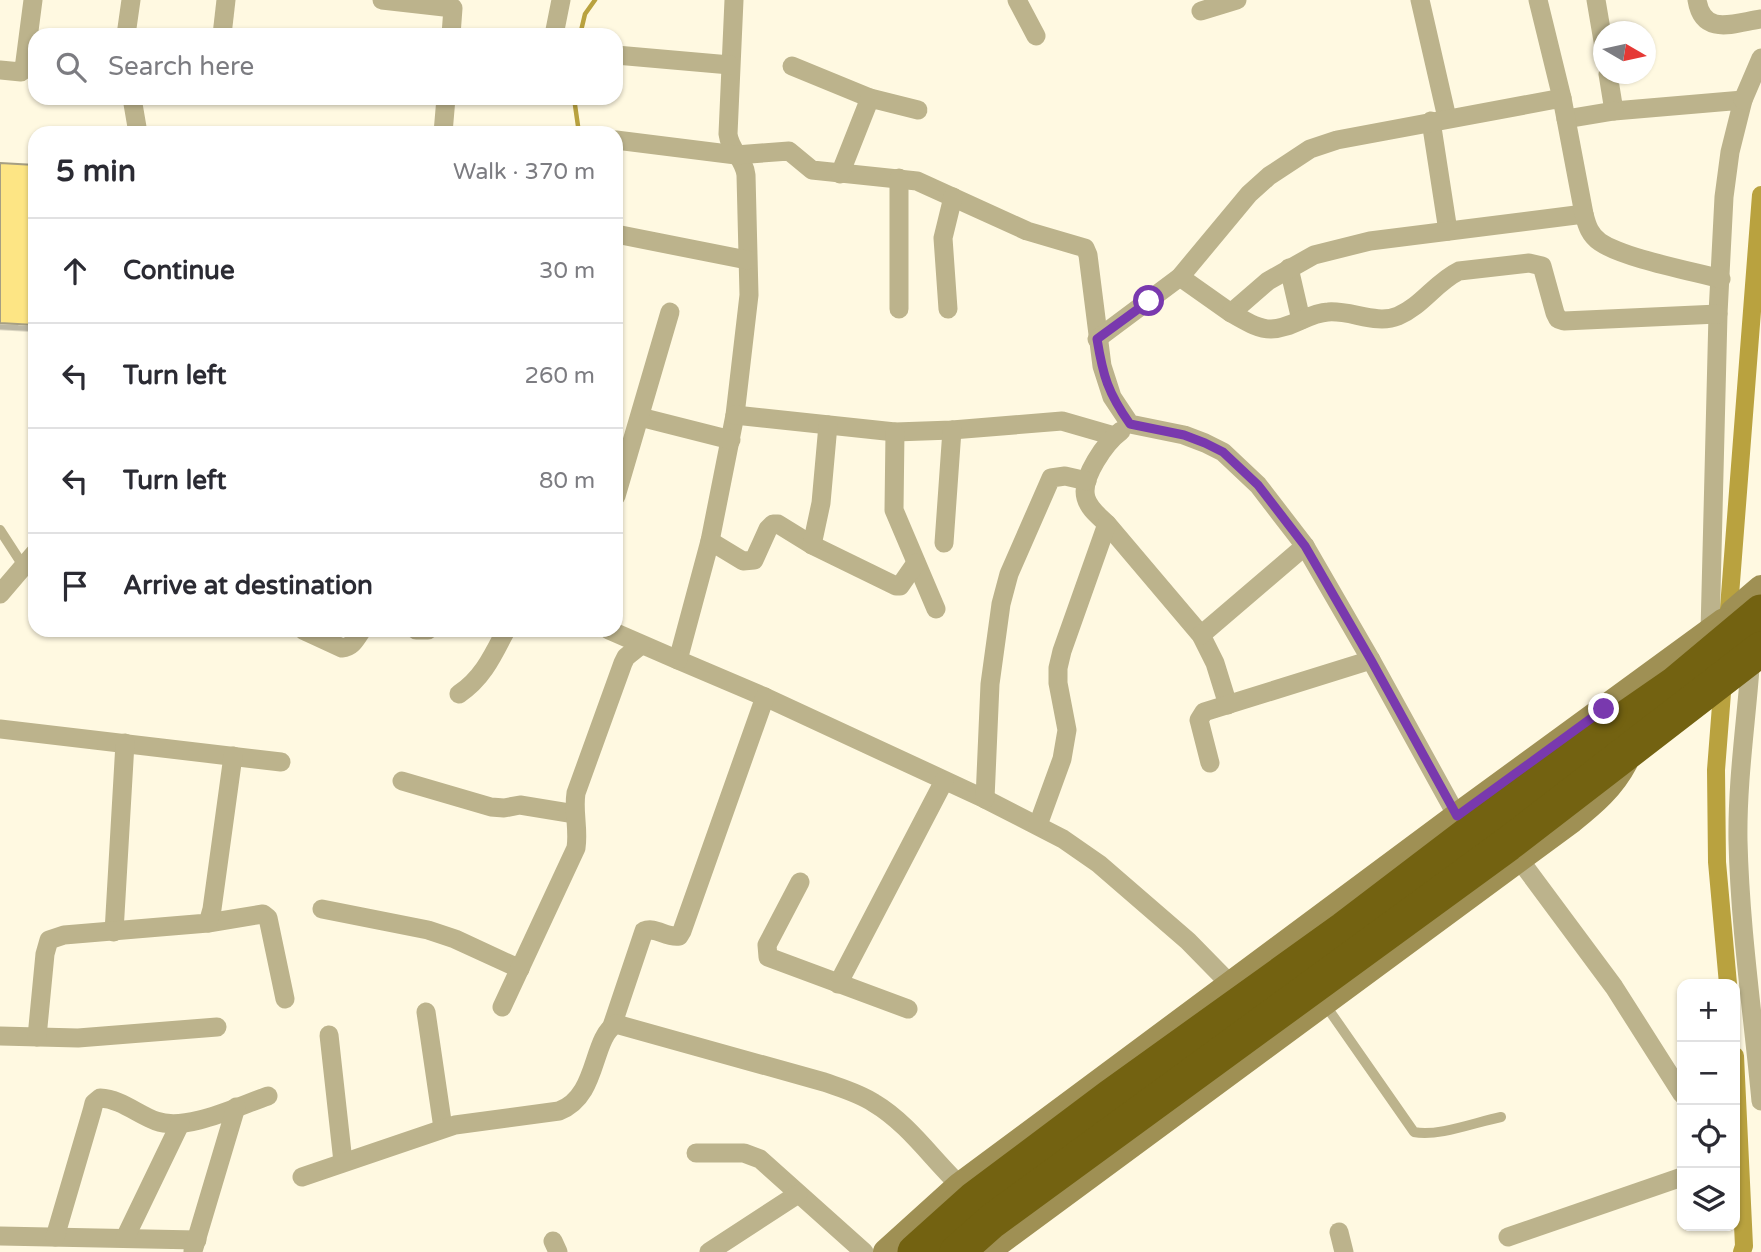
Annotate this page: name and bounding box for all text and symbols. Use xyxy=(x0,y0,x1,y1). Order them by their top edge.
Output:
north arrow xyxy=(1593,21,1656,84)
search box xyxy=(28,28,623,105)
icon: search xyxy=(52,48,90,86)
text: Search here xyxy=(108,51,254,82)
text: 5 min xyxy=(56,153,136,190)
text: Walk · 370 m xyxy=(453,158,595,186)
icon: ahead xyxy=(56,252,94,290)
text: Continue xyxy=(123,255,235,286)
text: 30 m xyxy=(539,257,595,285)
route start xyxy=(1133,285,1164,316)
icon: left xyxy=(56,357,94,395)
text: Turn left xyxy=(123,360,226,391)
text: 260 m xyxy=(525,362,595,390)
icon: left xyxy=(56,462,94,500)
text: Turn left xyxy=(123,465,226,496)
text: 80 m xyxy=(539,467,595,495)
icon: arrive xyxy=(56,567,94,605)
text: Arrive at destination xyxy=(123,570,373,601)
route end xyxy=(1588,693,1619,724)
map controls xyxy=(1677,979,1740,1231)
button: + xyxy=(1677,979,1740,1042)
button: − xyxy=(1677,1042,1740,1105)
button: locate xyxy=(1677,1105,1740,1168)
button: layers xyxy=(1677,1168,1740,1231)

